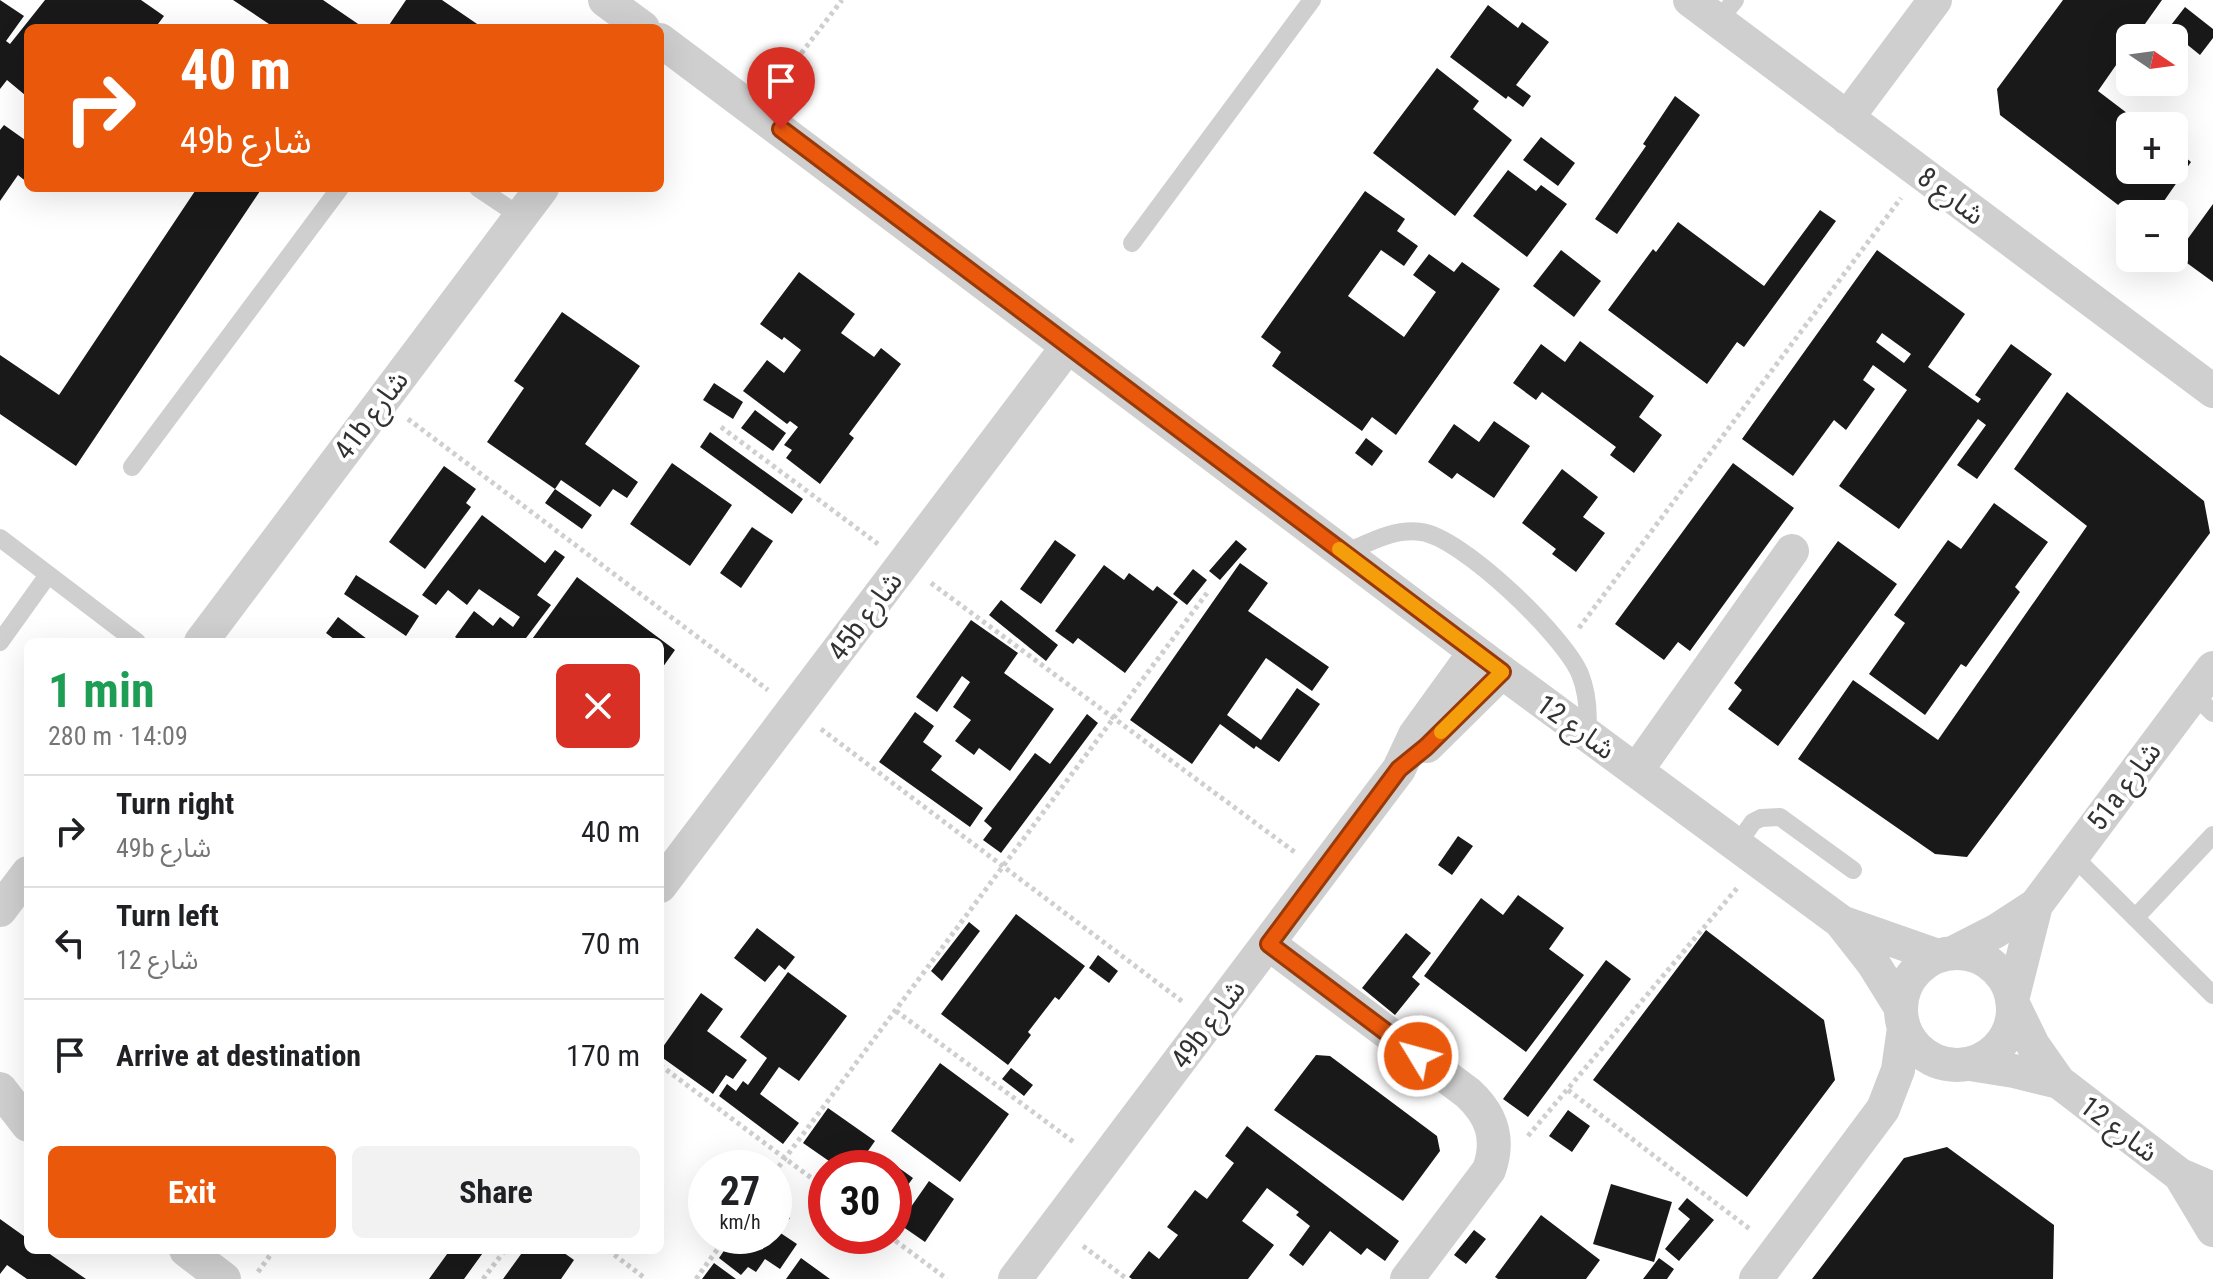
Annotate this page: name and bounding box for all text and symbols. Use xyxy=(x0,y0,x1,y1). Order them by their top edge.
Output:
north arrow xyxy=(2116,24,2188,96)
map controls xyxy=(2116,24,2188,272)
text: 40 m xyxy=(180,37,291,103)
pin xyxy=(747,47,815,129)
icon: right xyxy=(48,56,152,160)
icon: arrive xyxy=(759,59,803,103)
button: + xyxy=(2116,112,2188,184)
text: 49b شارع xyxy=(180,120,312,162)
street label: شارع 8 xyxy=(1909,160,1991,235)
button: − xyxy=(2116,200,2188,272)
street label: 41b شارع xyxy=(327,364,418,468)
street label: 45b شارع xyxy=(821,565,912,669)
text: 1 min xyxy=(48,662,155,719)
button: close xyxy=(556,664,640,748)
street label: شارع 12 xyxy=(1528,688,1622,770)
text: 280 m · 14:09 xyxy=(48,721,188,751)
street label: 51a شارع xyxy=(2080,735,2171,839)
text: Turn right xyxy=(116,786,234,821)
icon: right xyxy=(48,809,92,853)
text: 40 m xyxy=(581,814,640,849)
text: 49b شارع xyxy=(116,833,211,863)
text: Turn left xyxy=(116,898,219,933)
icon: left xyxy=(48,921,92,965)
text: 70 m xyxy=(581,926,640,961)
text: شارع 12 xyxy=(116,945,198,975)
street label: 49b شارع xyxy=(1164,973,1255,1077)
position arrow xyxy=(1376,1014,1460,1098)
icon: arrive xyxy=(48,1033,92,1077)
text: Arrive at destination xyxy=(116,1038,361,1073)
text: 170 m xyxy=(566,1038,640,1073)
street label: شارع 12 xyxy=(2071,1089,2164,1172)
button: Exit xyxy=(48,1146,336,1238)
button: Share xyxy=(352,1146,640,1238)
speed limit sign: 30 xyxy=(808,1150,912,1254)
text: 27 xyxy=(720,1168,760,1215)
text: km/h xyxy=(719,1210,761,1234)

